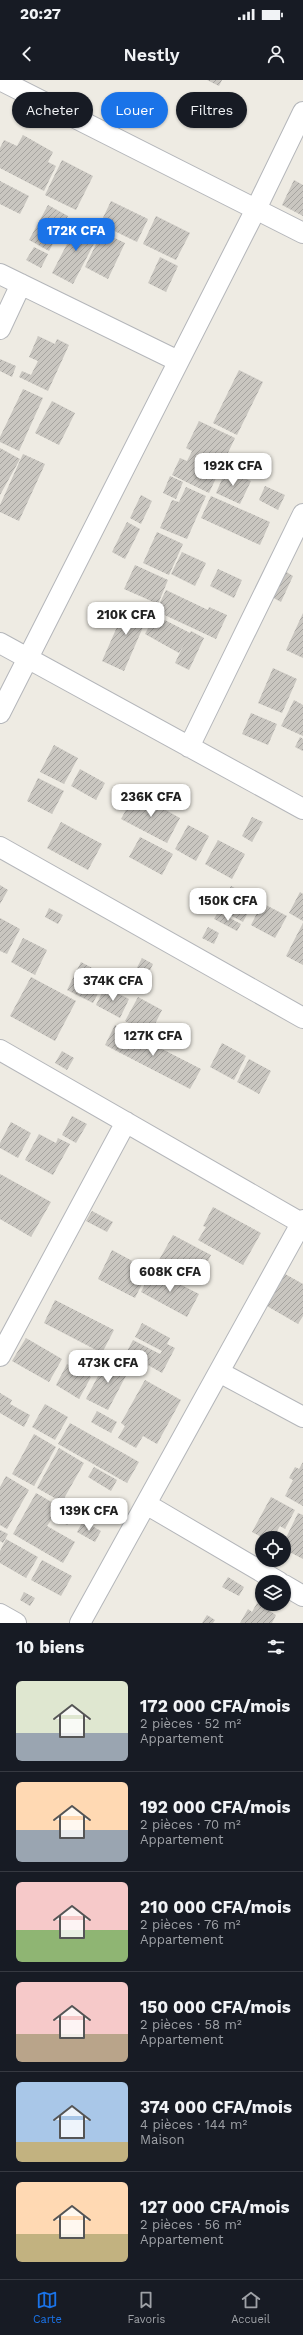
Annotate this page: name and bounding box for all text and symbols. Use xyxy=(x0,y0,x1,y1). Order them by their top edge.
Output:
text: 20:27 xyxy=(20,5,61,23)
icon: back xyxy=(16,43,38,65)
icon: person xyxy=(265,43,287,65)
text: Nestly xyxy=(123,44,180,65)
chip: Acheter xyxy=(12,92,93,128)
chip: Louer xyxy=(101,92,168,128)
chip: Filtres xyxy=(176,92,247,128)
pin: 172K CFA xyxy=(35,218,117,252)
text: 172K CFA xyxy=(47,223,105,238)
pin: 192K CFA xyxy=(192,453,274,487)
text: 192K CFA xyxy=(204,458,262,473)
pin: 210K CFA xyxy=(85,602,167,636)
text: 210K CFA xyxy=(96,607,156,622)
pin: 236K CFA xyxy=(110,784,192,818)
text: 236K CFA xyxy=(121,789,181,804)
pin: 150K CFA xyxy=(187,888,269,922)
text: 150K CFA xyxy=(199,893,258,908)
pin: 374K CFA xyxy=(72,968,154,1002)
text: 374K CFA xyxy=(83,973,143,988)
pin: 127K CFA xyxy=(112,1023,194,1057)
text: 127K CFA xyxy=(124,1028,182,1043)
pin: 608K CFA xyxy=(129,1259,211,1293)
text: 608K CFA xyxy=(139,1264,201,1279)
pin: 473K CFA xyxy=(67,1350,149,1384)
text: 473K CFA xyxy=(78,1355,138,1370)
pin: 139K CFA xyxy=(48,1498,130,1532)
text: 139K CFA xyxy=(60,1503,118,1518)
map controls xyxy=(255,1531,291,1611)
button: locate xyxy=(255,1531,291,1567)
button: layers xyxy=(255,1575,291,1611)
icon: filters xyxy=(265,1636,287,1658)
text: 10 biens xyxy=(16,1637,84,1657)
text: 172 000 CFA/mois xyxy=(140,1696,290,1716)
icon: home xyxy=(48,1697,96,1745)
text: 2 pièces · 52 m² xyxy=(140,1716,241,1731)
text: Appartement xyxy=(140,1731,223,1746)
text: 192 000 CFA/mois xyxy=(140,1797,290,1817)
icon: home xyxy=(48,1798,96,1846)
text: 2 pièces · 70 m² xyxy=(140,1817,241,1832)
text: Appartement xyxy=(140,1832,223,1847)
text: 210 000 CFA/mois xyxy=(140,1897,291,1917)
icon: home xyxy=(48,1898,96,1946)
text: 2 pièces · 76 m² xyxy=(140,1917,241,1932)
text: Appartement xyxy=(140,1932,223,1947)
text: 150 000 CFA/mois xyxy=(140,1997,291,2017)
icon: home xyxy=(48,1998,96,2046)
text: 2 pièces · 58 m² xyxy=(140,2017,242,2032)
text: Appartement xyxy=(140,2032,223,2047)
text: 374 000 CFA/mois xyxy=(140,2097,292,2117)
icon: home xyxy=(48,2098,96,2146)
text: 4 pièces · 144 m² xyxy=(140,2117,247,2132)
text: Maison xyxy=(140,2132,185,2147)
text: 127 000 CFA/mois xyxy=(140,2197,290,2217)
icon: home xyxy=(48,2198,96,2246)
text: 2 pièces · 56 m² xyxy=(140,2217,242,2232)
text: Appartement xyxy=(140,2232,223,2247)
tab: Carte xyxy=(33,2289,62,2326)
tab: Favoris xyxy=(128,2289,165,2326)
tab: Accueil xyxy=(231,2289,270,2326)

